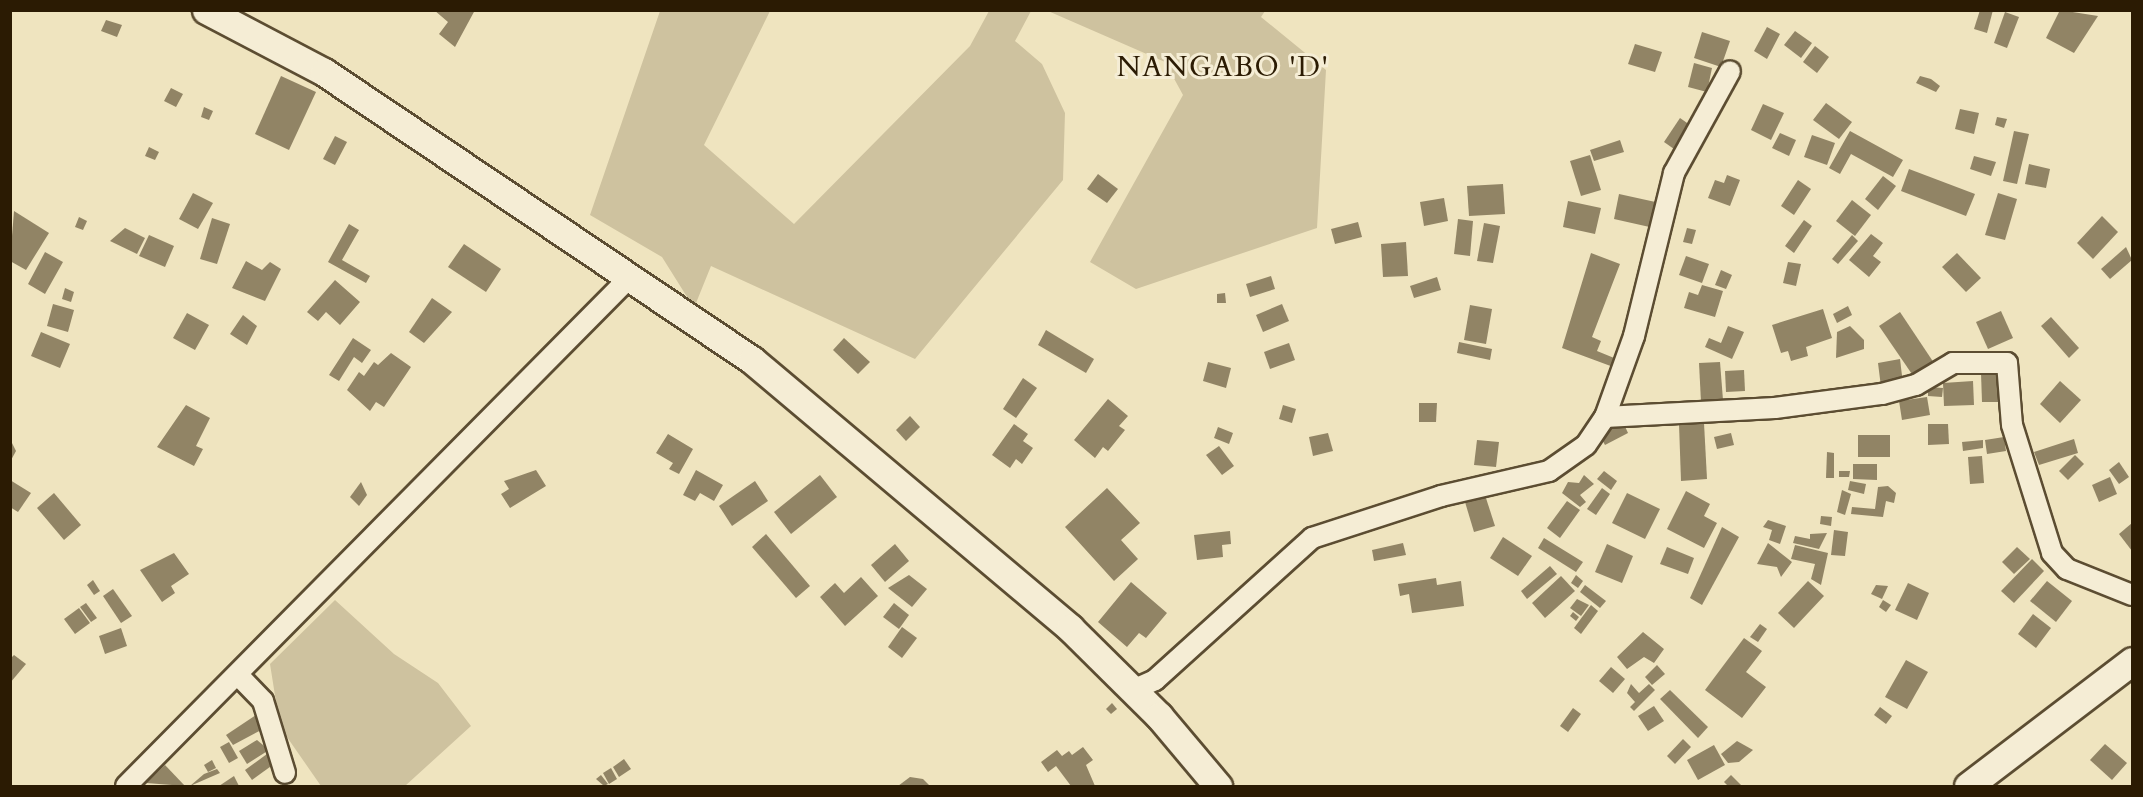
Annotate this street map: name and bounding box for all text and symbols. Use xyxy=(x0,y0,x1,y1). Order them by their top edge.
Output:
district label: NANGABO 'D' xyxy=(1117,50,1329,84)

